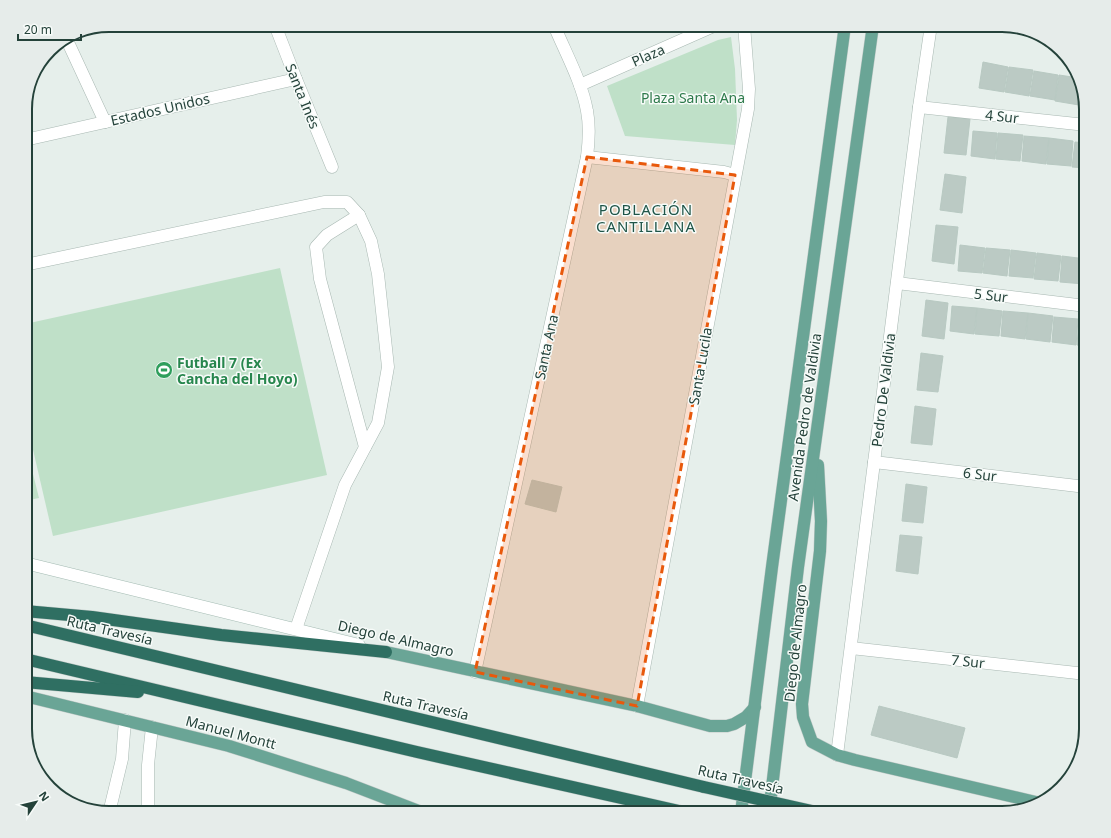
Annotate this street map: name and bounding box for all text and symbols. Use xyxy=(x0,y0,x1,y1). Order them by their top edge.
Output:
scale bar xyxy=(18,16,81,42)
text: 20 m xyxy=(24,21,52,38)
street label: Plaza xyxy=(628,39,668,71)
street label: Santa Inés xyxy=(281,61,325,132)
street label: Estados Unidos xyxy=(109,88,212,130)
park label: Plaza Santa Ana xyxy=(641,88,745,107)
street label: 4 Sur xyxy=(984,105,1020,127)
district label: POBLACIÓN CANTILLANA xyxy=(596,199,696,236)
street label: 5 Sur xyxy=(973,284,1009,307)
street label: Santa Ana xyxy=(530,313,562,381)
street label: Santa Lucila xyxy=(684,326,716,406)
street label: Avenida Pedro de Valdivia xyxy=(783,332,825,502)
street label: Pedro De Valdivia xyxy=(867,332,899,448)
place label: Futball 7 (Ex Cancha del Hoyo) xyxy=(177,353,298,388)
sports icon: Futball 7 (Ex Cancha del Hoyo) xyxy=(154,360,174,380)
street label: 6 Sur xyxy=(962,463,998,486)
street label: Diego de Almagro xyxy=(779,583,811,703)
street label: Ruta Travesía xyxy=(65,611,155,649)
street label: Diego de Almagro xyxy=(336,615,456,661)
street label: 7 Sur xyxy=(950,650,986,672)
street label: Ruta Travesía xyxy=(381,686,471,724)
street label: Manuel Montt xyxy=(184,711,278,753)
street label: Ruta Travesía xyxy=(696,760,786,798)
north arrow xyxy=(16,782,56,822)
text: N xyxy=(36,788,53,804)

